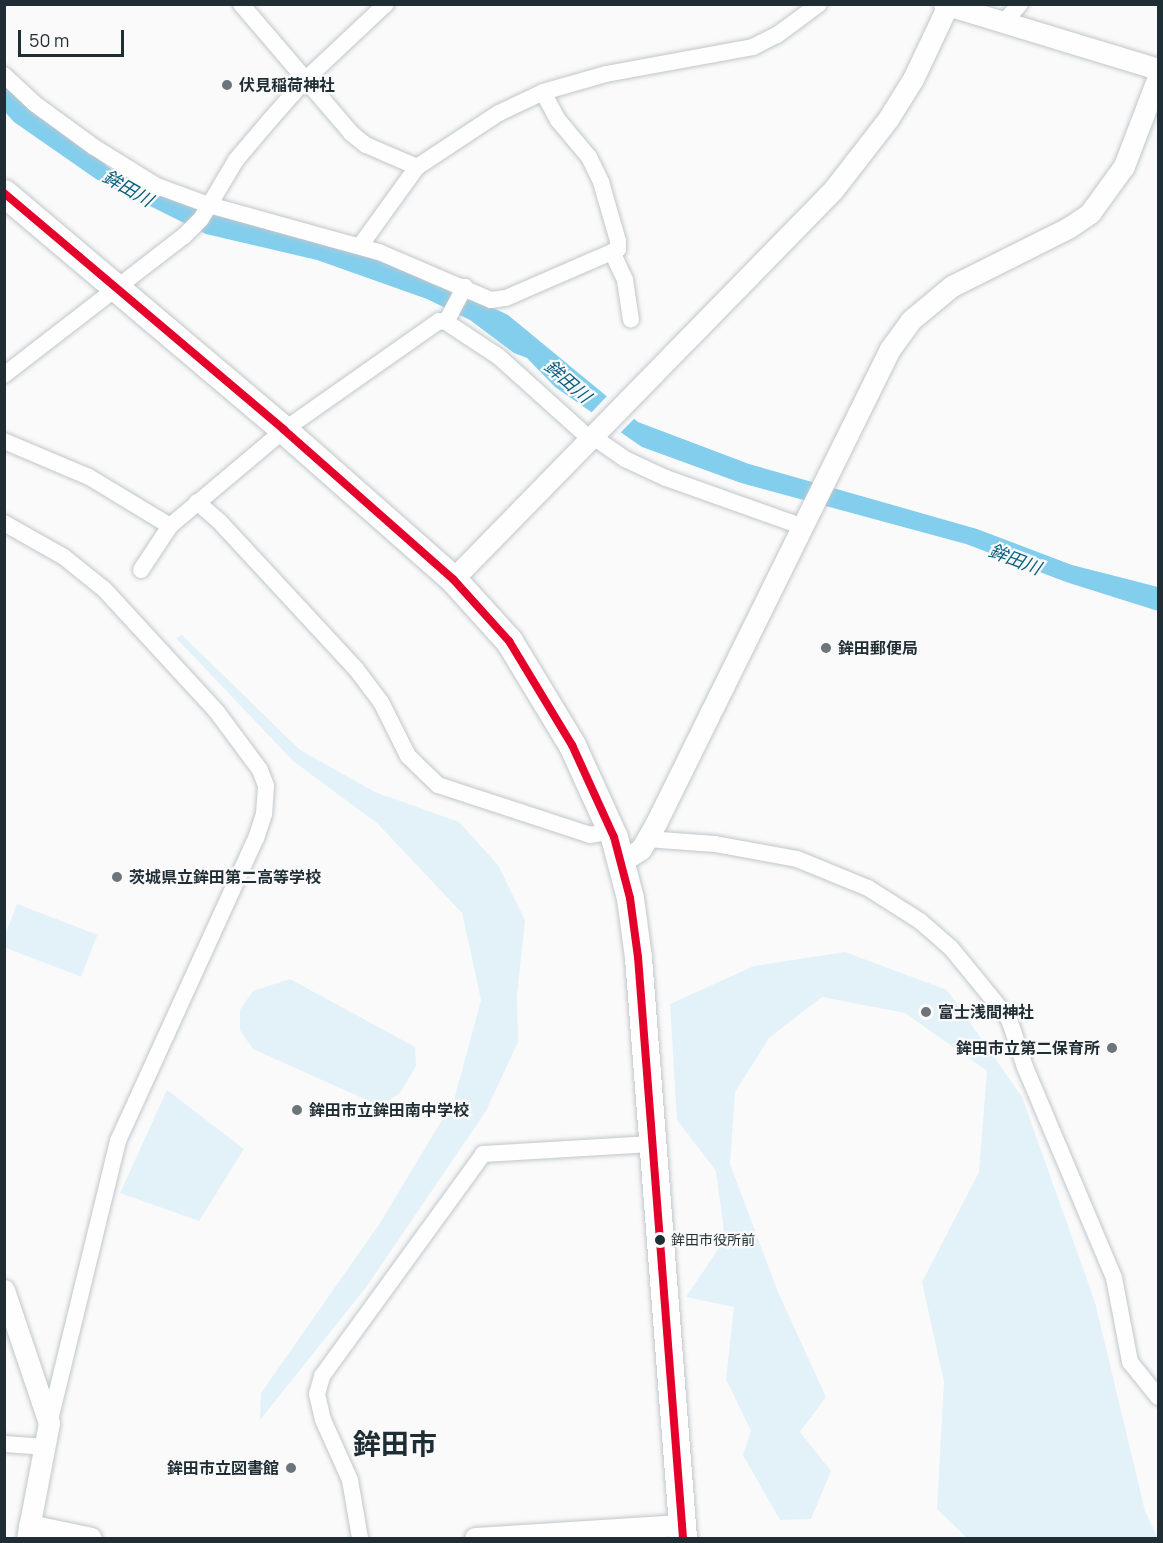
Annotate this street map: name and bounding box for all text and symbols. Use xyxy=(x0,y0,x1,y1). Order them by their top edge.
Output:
scale bar xyxy=(21,18,128,56)
text: 50 m xyxy=(29,28,69,52)
place label: 伏見稲荷神社 xyxy=(239,75,335,95)
marker: 伏見稲荷神社 xyxy=(220,78,234,92)
water label: 鉾田川 xyxy=(99,165,157,211)
water label: 鉾田川 xyxy=(541,355,595,407)
water label: 鉾田川 xyxy=(986,539,1044,579)
place label: 鉾田郵便局 xyxy=(838,638,918,658)
marker: 鉾田郵便局 xyxy=(819,641,833,655)
place label: 茨城県立鉾田第二高等学校 xyxy=(129,867,321,887)
marker: 茨城県立鉾田第二高等学校 xyxy=(110,870,124,884)
place label: 富士浅間神社 xyxy=(938,1002,1034,1022)
marker: 富士浅間神社 xyxy=(919,1005,933,1019)
place label: 鉾田市立第二保育所 xyxy=(956,1038,1100,1058)
marker: 鉾田市立第二保育所 xyxy=(1105,1041,1119,1055)
place label: 鉾田市立鉾田南中学校 xyxy=(309,1100,469,1120)
marker: 鉾田市立鉾田南中学校 xyxy=(290,1103,304,1117)
place label: 鉾田市役所前 xyxy=(671,1232,755,1248)
marker: 鉾田市役所前 xyxy=(654,1234,666,1246)
district label: 鉾田市 xyxy=(353,1426,437,1460)
place label: 鉾田市立図書館 xyxy=(167,1458,279,1478)
marker: 鉾田市立図書館 xyxy=(284,1461,298,1475)

